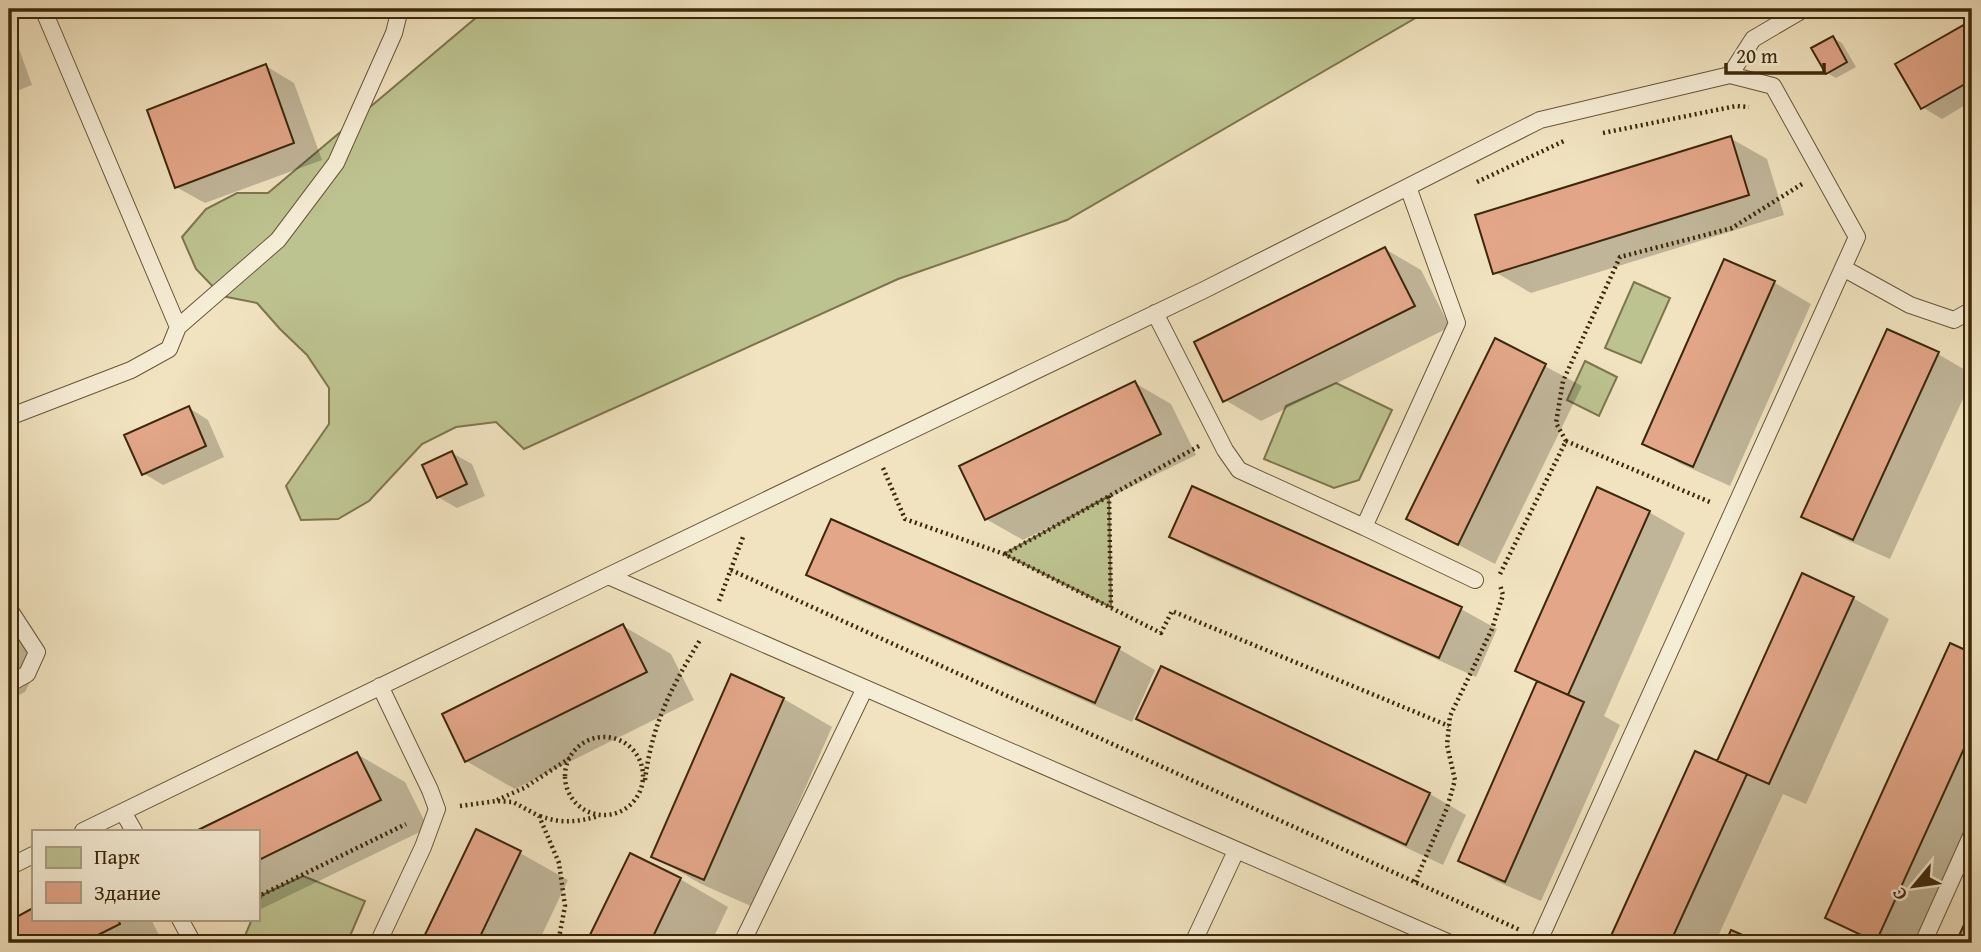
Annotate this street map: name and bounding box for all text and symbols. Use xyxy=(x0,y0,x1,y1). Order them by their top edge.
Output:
scale bar xyxy=(1726,32,1824,76)
text: 20 m xyxy=(1736,40,1778,71)
legend xyxy=(32,830,259,920)
text: Парк xyxy=(94,841,140,872)
north arrow xyxy=(1880,850,1950,920)
text: Здание xyxy=(94,877,161,908)
text: С xyxy=(1884,883,1914,906)

